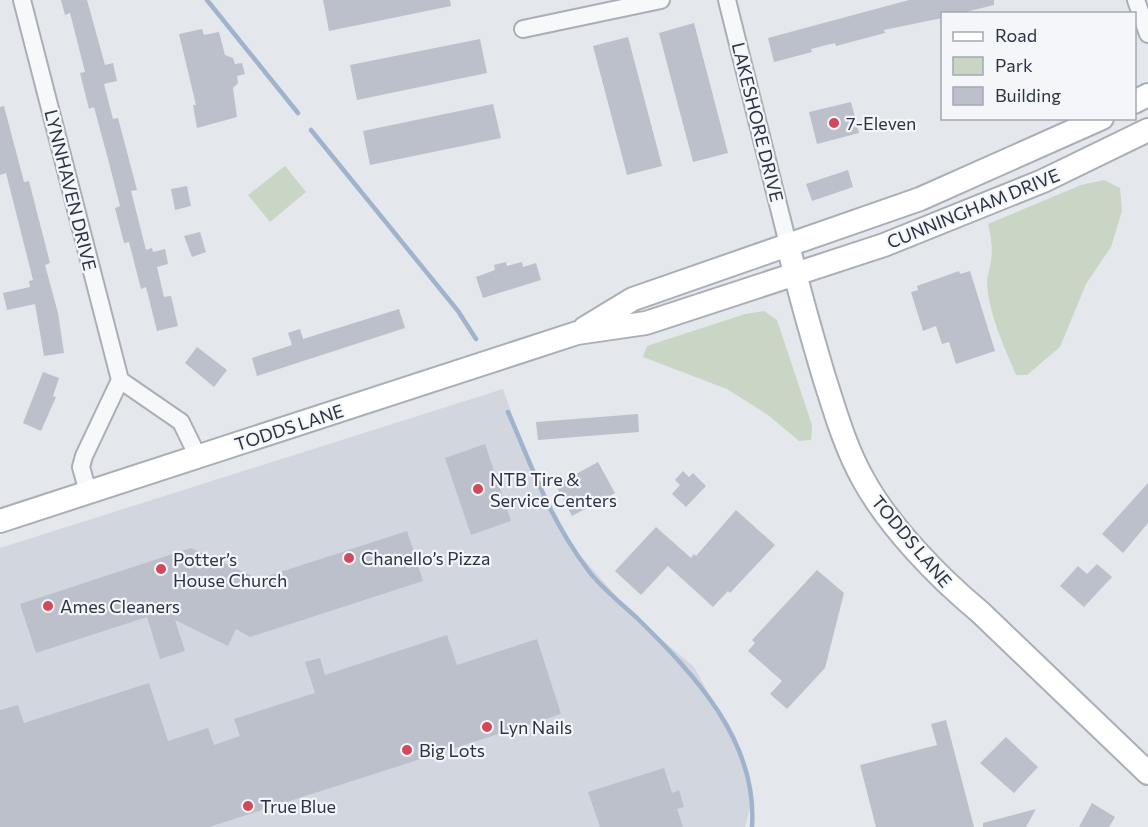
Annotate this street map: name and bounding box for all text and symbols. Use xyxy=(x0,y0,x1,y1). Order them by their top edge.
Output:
legend xyxy=(941,12,1136,120)
text: Road xyxy=(995,24,1037,46)
street label: LAKESHORE DRIVE xyxy=(728,40,788,204)
text: Park xyxy=(995,54,1033,76)
text: Building xyxy=(995,84,1061,106)
street label: LYNNHAVEN DRIVE xyxy=(40,107,102,273)
place label: 7-Eleven xyxy=(846,112,916,134)
marker: 7-Eleven xyxy=(827,116,841,130)
street label: CUNNINGHAM DRIVE xyxy=(883,163,1063,253)
street label: TODDS LANE xyxy=(232,399,346,455)
place label: NTB Tire & Service Centers xyxy=(490,468,617,511)
marker: NTB Tire & Service Centers xyxy=(471,482,485,496)
street label: TODDS LANE xyxy=(867,491,957,591)
place label: Chanello’s Pizza xyxy=(361,547,490,569)
place label: Potter’s House Church xyxy=(173,548,287,591)
marker: Chanello’s Pizza xyxy=(342,551,356,565)
marker: Potter’s House Church xyxy=(154,562,168,576)
place label: Ames Cleaners xyxy=(60,595,180,617)
marker: Ames Cleaners xyxy=(41,599,55,613)
place label: Lyn Nails xyxy=(499,716,572,738)
marker: Lyn Nails xyxy=(480,720,494,734)
place label: Big Lots xyxy=(419,739,485,761)
marker: Big Lots xyxy=(400,743,414,757)
place label: True Blue xyxy=(260,795,336,817)
marker: True Blue xyxy=(241,799,255,813)

